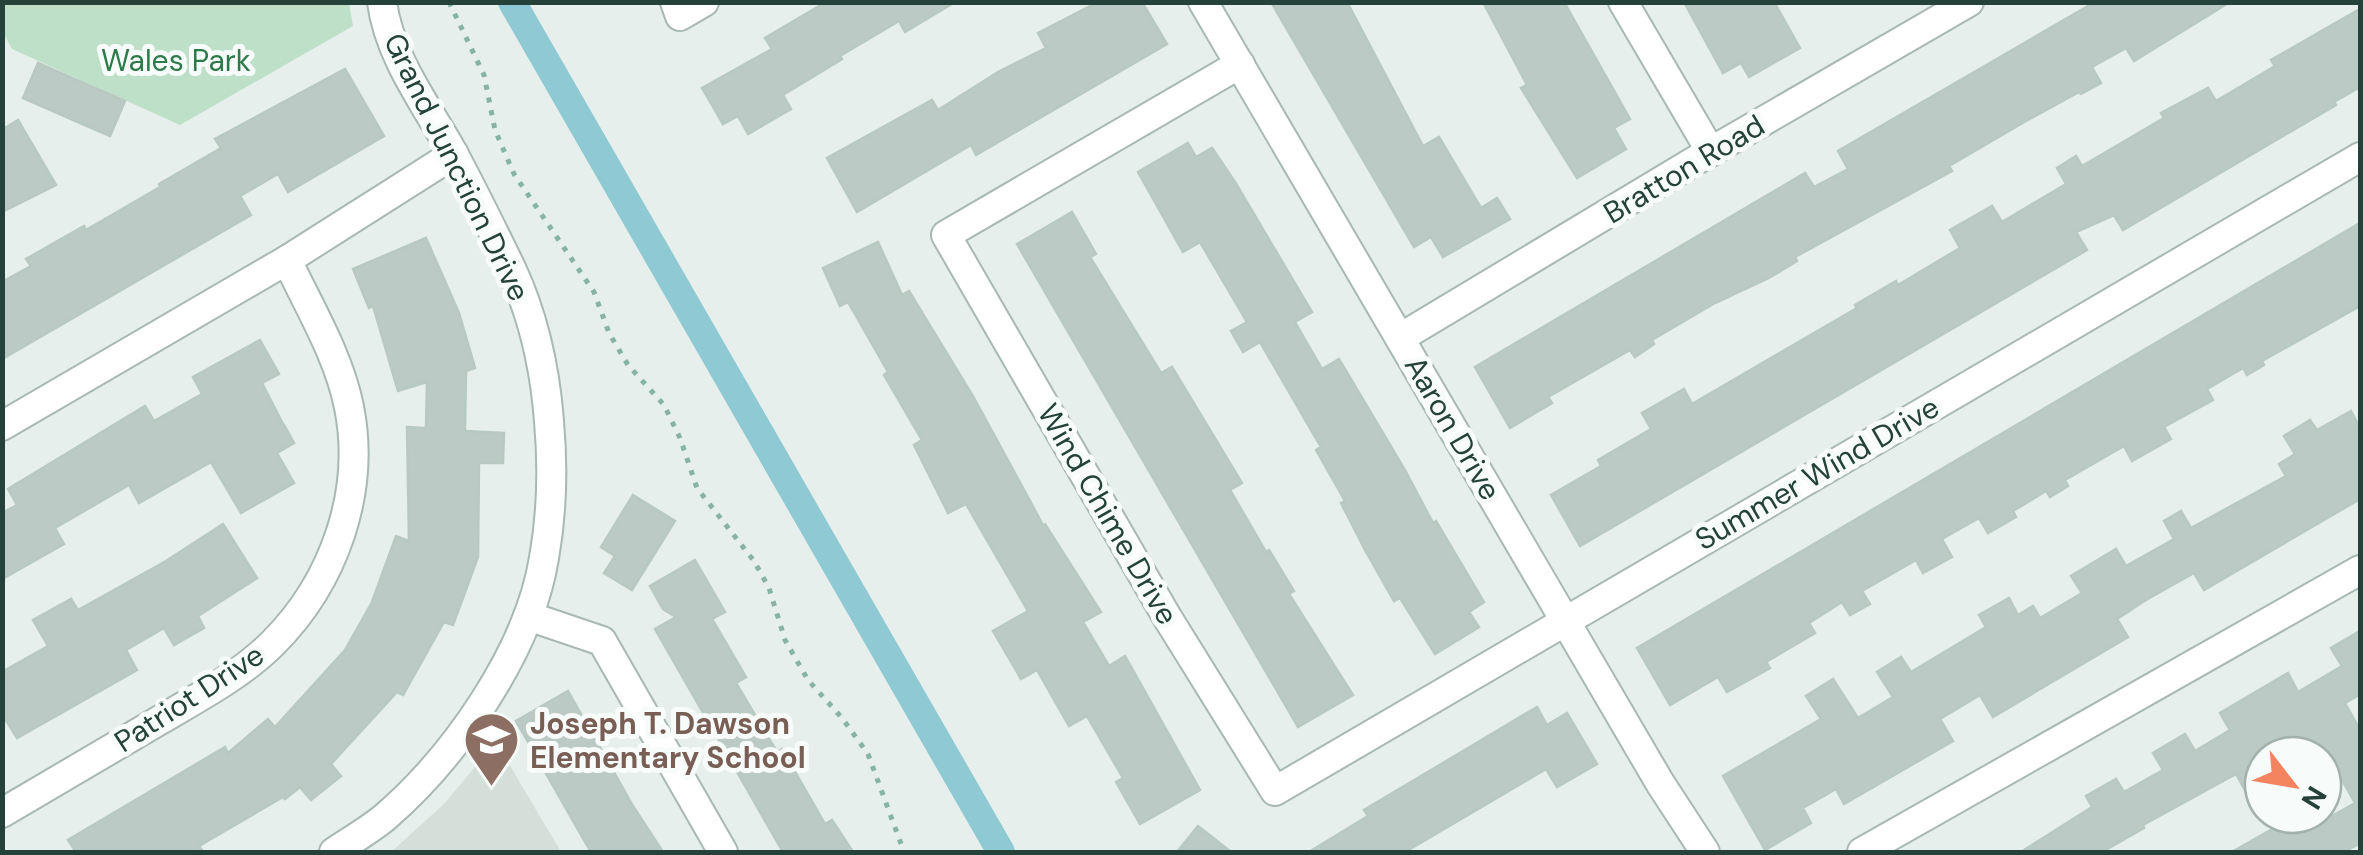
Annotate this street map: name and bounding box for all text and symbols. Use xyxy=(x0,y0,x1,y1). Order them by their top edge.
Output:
street label: Grand Junction Drive xyxy=(375,27,539,307)
park label: Wales Park xyxy=(101,41,251,80)
street label: Bratton Road xyxy=(1596,106,1772,232)
street label: Aaron Drive xyxy=(1396,349,1510,507)
street label: Summer Wind Drive xyxy=(1688,387,1946,559)
street label: Wind Chime Drive xyxy=(1029,396,1187,632)
street label: Patriot Drive xyxy=(107,635,271,761)
place label: Joseph T. Dawson Elementary School xyxy=(530,704,806,777)
school or university icon: Joseph T. Dawson Elementary School xyxy=(461,710,521,789)
north arrow xyxy=(2243,735,2343,835)
text: N xyxy=(2293,779,2335,816)

